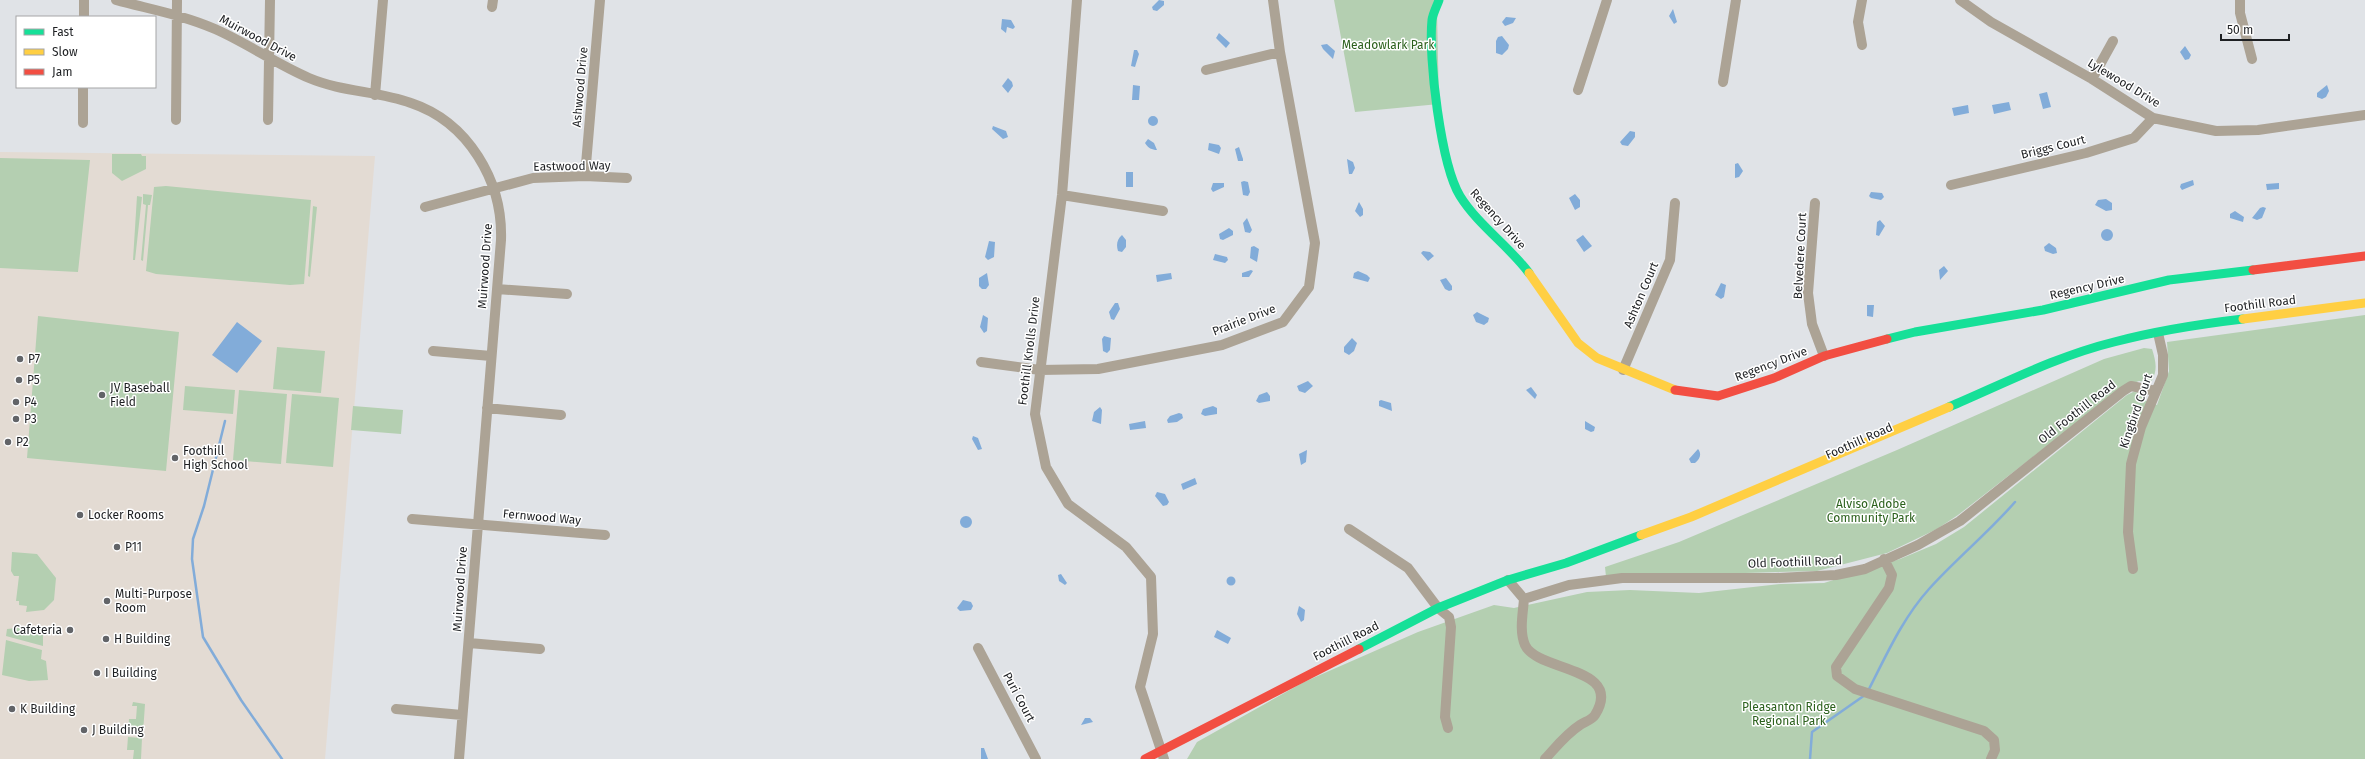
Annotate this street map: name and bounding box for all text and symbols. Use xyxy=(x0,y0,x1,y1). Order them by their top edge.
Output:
street label: Muirwood Drive xyxy=(217,12,299,64)
legend xyxy=(16,16,156,88)
scale bar xyxy=(2221,16,2289,42)
text: 50 m xyxy=(2227,23,2253,37)
text: Fast xyxy=(52,25,74,39)
park label: Meadowlark Park xyxy=(1342,38,1435,52)
text: Slow xyxy=(52,45,78,59)
street label: Ashwood Drive xyxy=(570,46,590,128)
street label: Lylewood Drive xyxy=(2085,56,2163,110)
text: Jam xyxy=(52,65,72,79)
street label: Briggs Court xyxy=(2019,132,2087,162)
street label: Eastwood Way xyxy=(533,158,611,174)
street label: Regency Drive xyxy=(1467,186,1529,252)
street label: Belvedere Court xyxy=(1791,212,1809,300)
street label: Muirwood Drive xyxy=(475,223,495,309)
street label: Ashton Court xyxy=(1621,259,1661,330)
street label: Regency Drive xyxy=(2048,272,2126,302)
street label: Foothill Road xyxy=(2223,293,2297,315)
street label: Foothill Knolls Drive xyxy=(1015,296,1043,406)
street label: Prairie Drive xyxy=(1210,302,1278,338)
street label: Regency Drive xyxy=(1733,344,1809,384)
place label: P7 xyxy=(28,352,40,366)
marker: P7 xyxy=(15,354,25,364)
street label: Kingbird Court xyxy=(2117,371,2156,450)
place label: P5 xyxy=(27,373,40,387)
marker: P5 xyxy=(14,375,24,385)
street label: Old Foothill Road xyxy=(2036,377,2118,447)
place label: JV Baseball Field xyxy=(110,381,170,409)
marker: JV Baseball Field xyxy=(97,390,107,400)
place label: P4 xyxy=(24,395,37,409)
marker: P4 xyxy=(11,397,21,407)
place label: P3 xyxy=(24,412,37,426)
marker: P3 xyxy=(11,414,21,424)
street label: Foothill Road xyxy=(1823,420,1895,462)
place label: P2 xyxy=(16,435,29,449)
marker: P2 xyxy=(3,437,13,447)
place label: Foothill High School xyxy=(183,444,248,472)
marker: Foothill High School xyxy=(170,453,180,463)
park label: Alviso Adobe Community Park xyxy=(1827,497,1916,525)
street label: Fernwood Way xyxy=(502,507,582,527)
place label: Locker Rooms xyxy=(88,508,164,522)
marker: Locker Rooms xyxy=(75,510,85,520)
place label: P11 xyxy=(125,540,142,554)
marker: P11 xyxy=(112,542,122,552)
street label: Muirwood Drive xyxy=(450,546,470,632)
street label: Old Foothill Road xyxy=(1748,553,1842,571)
place label: Multi-Purpose Room xyxy=(115,587,192,615)
marker: Multi-Purpose Room xyxy=(102,596,112,606)
street label: Foothill Road xyxy=(1311,618,1381,664)
place label: Cafeteria xyxy=(13,623,62,637)
marker: Cafeteria xyxy=(65,625,75,635)
place label: H Building xyxy=(114,632,171,646)
marker: H Building xyxy=(101,634,111,644)
place label: I Building xyxy=(105,666,157,680)
marker: I Building xyxy=(92,668,102,678)
street label: Puri Court xyxy=(1000,670,1038,725)
park label: Pleasanton Ridge Regional Park xyxy=(1742,700,1836,728)
place label: K Building xyxy=(20,702,76,716)
marker: K Building xyxy=(7,704,17,714)
place label: J Building xyxy=(92,723,145,737)
marker: J Building xyxy=(79,725,89,735)

